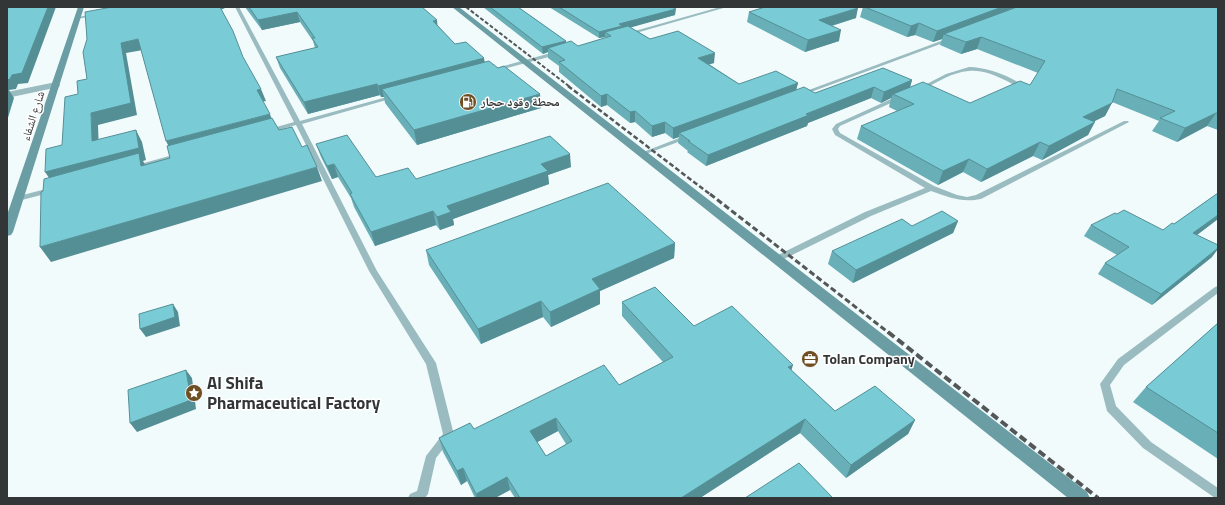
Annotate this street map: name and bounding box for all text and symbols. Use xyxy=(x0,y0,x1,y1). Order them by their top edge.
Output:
street label: شارع الشفاء xyxy=(15,88,50,143)
fuel station icon: محطة وقود حجار xyxy=(458,92,478,112)
place label: محطة وقود حجار xyxy=(480,92,560,111)
place label: Tolan Company xyxy=(823,348,915,369)
office icon: Tolan Company xyxy=(800,349,820,369)
place label: Al Shifa Pharmaceutical Factory xyxy=(207,370,381,416)
place icon: Al Shifa Pharmaceutical Factory xyxy=(184,383,204,403)

